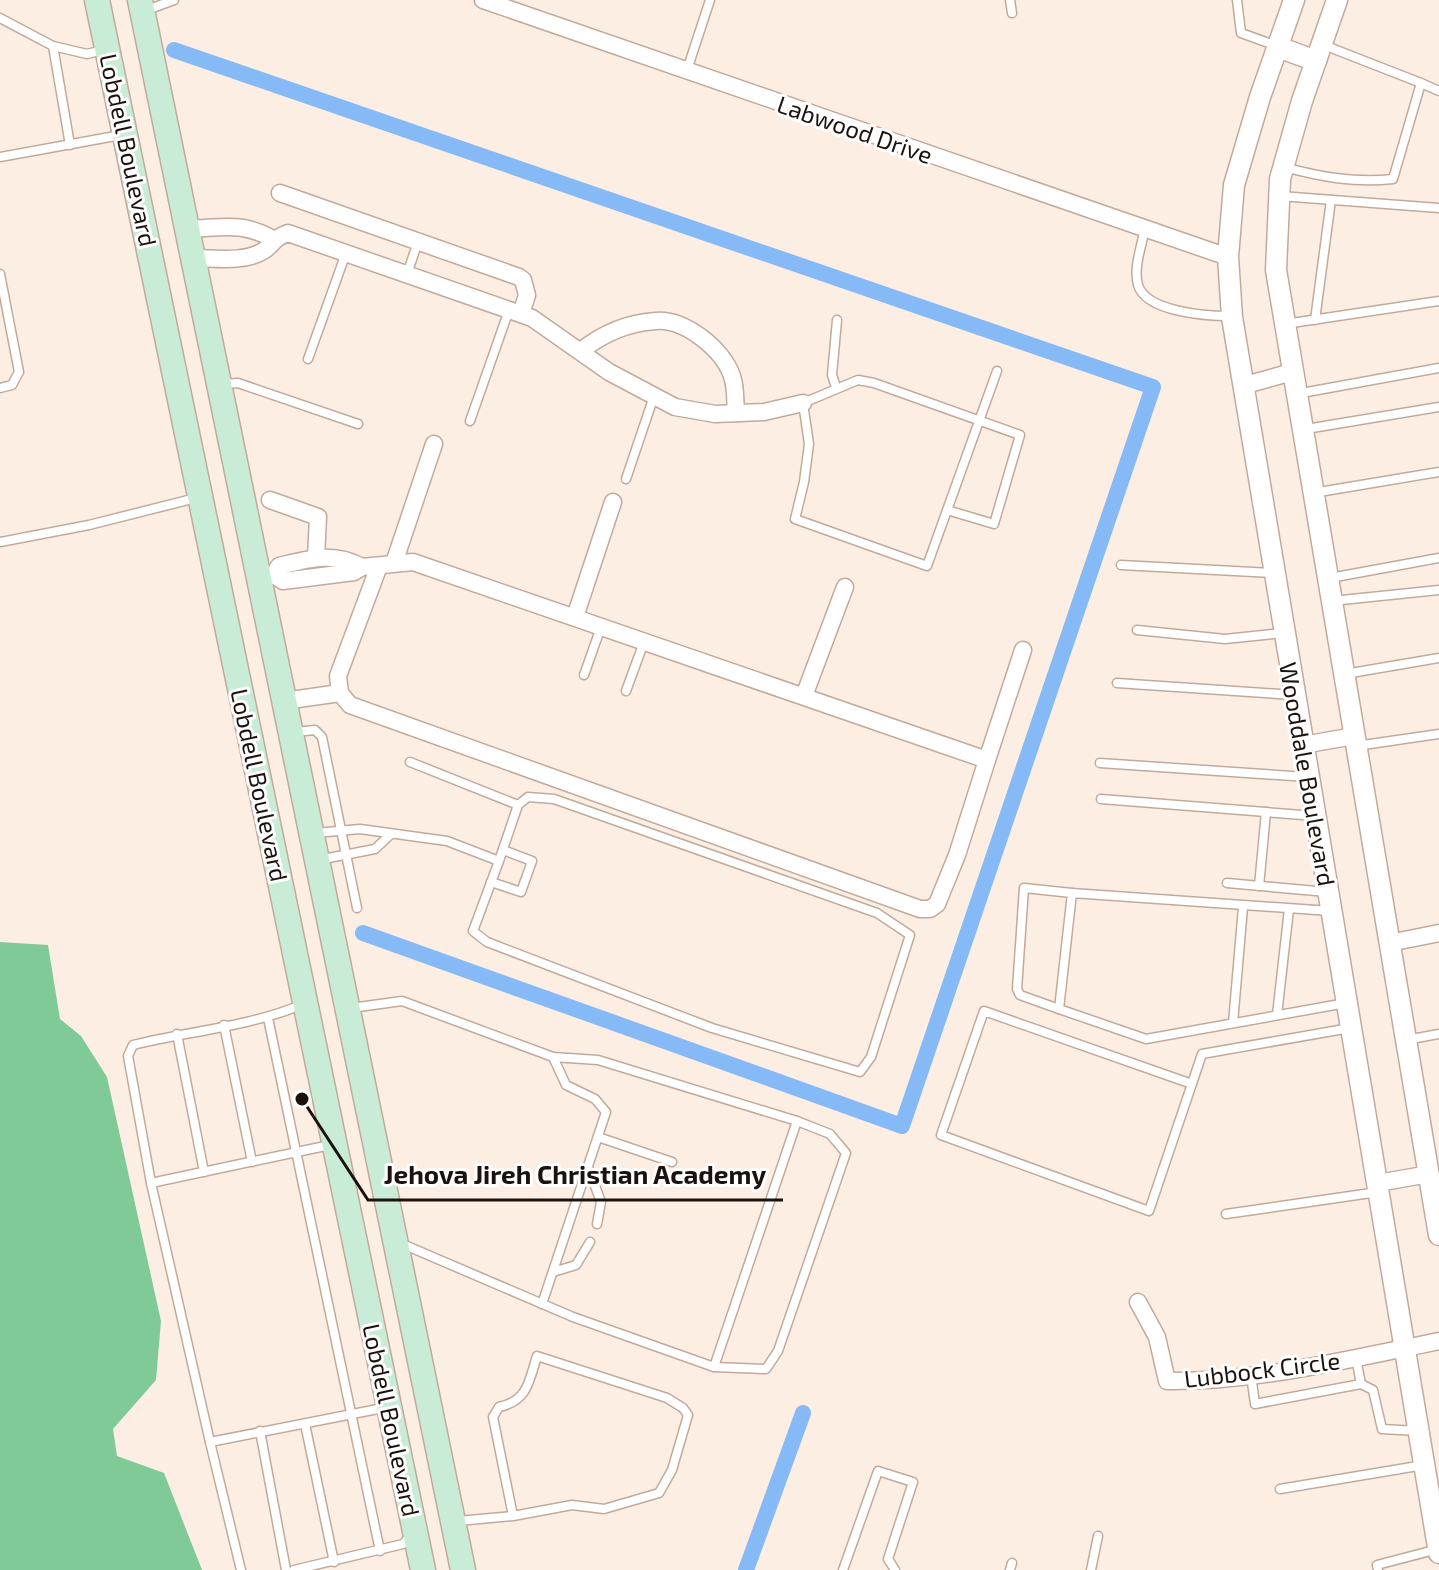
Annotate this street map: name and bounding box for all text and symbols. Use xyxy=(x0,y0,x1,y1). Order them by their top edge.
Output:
street label: Lobdell Boulevard xyxy=(94,51,164,249)
street label: Labwood Drive xyxy=(774,89,936,169)
street label: Wooddale Boulevard xyxy=(1274,660,1342,888)
street label: Lobdell Boulevard xyxy=(225,686,295,884)
callout: Jehova Jireh Christian Academy xyxy=(368,1150,783,1200)
text: Jehova Jireh Christian Academy xyxy=(384,1158,766,1190)
street label: Lobdell Boulevard xyxy=(357,1321,427,1519)
street label: Lubbock Circle xyxy=(1182,1345,1342,1393)

